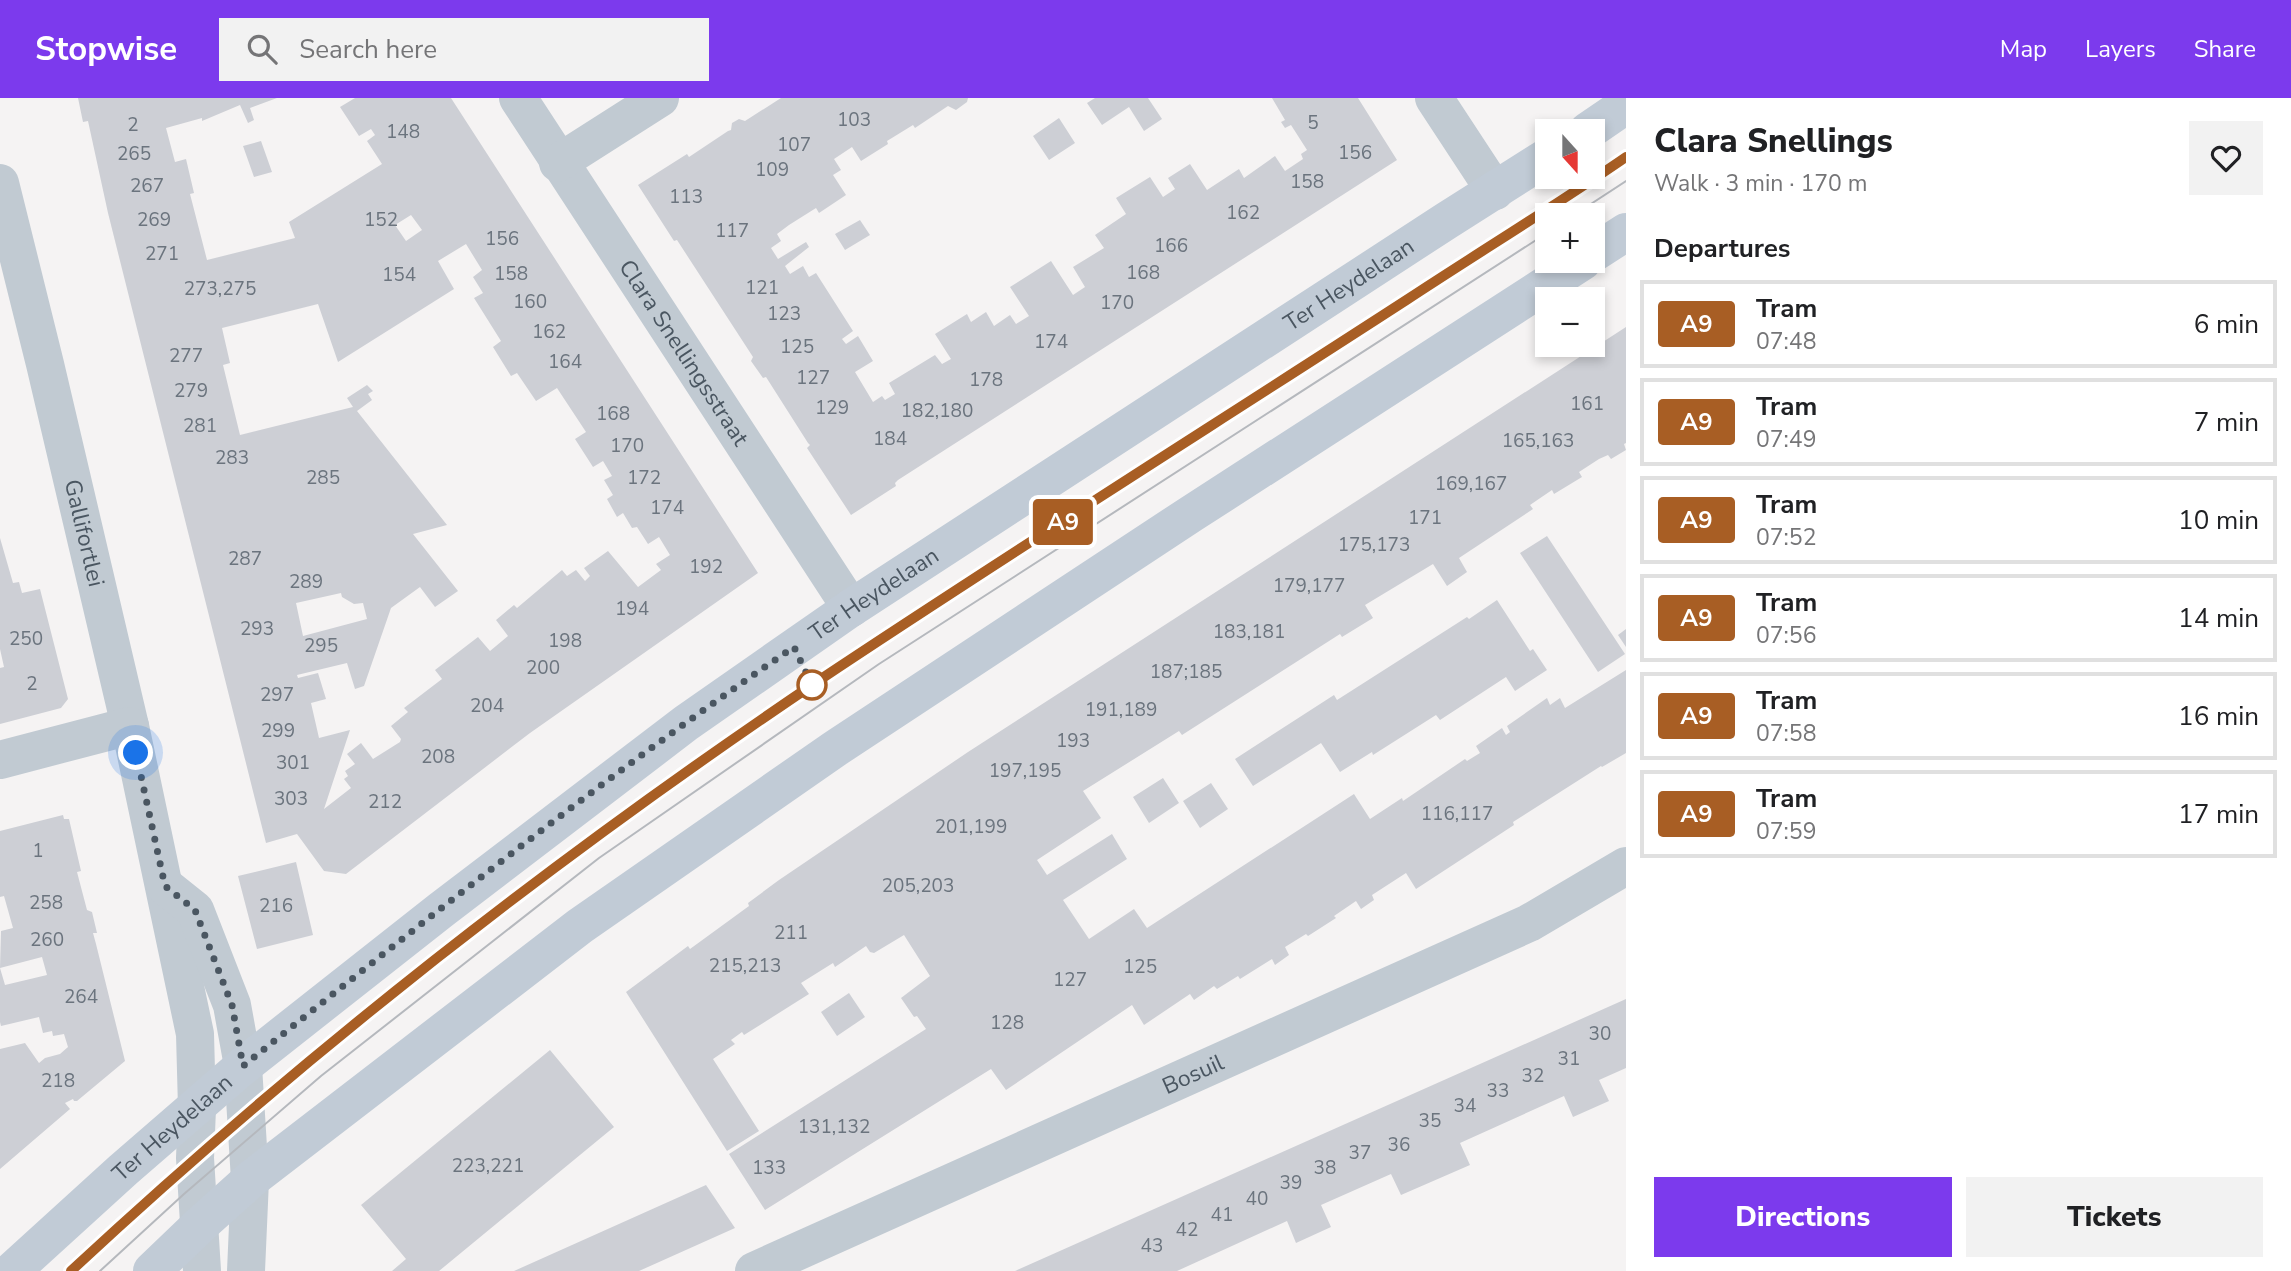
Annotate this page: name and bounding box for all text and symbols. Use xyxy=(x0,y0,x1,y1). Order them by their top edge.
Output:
search box xyxy=(219,18,709,81)
text: Stopwise xyxy=(35,27,177,72)
icon: search xyxy=(243,30,281,68)
text: Search here xyxy=(299,32,437,67)
text: Map xyxy=(2000,33,2047,65)
text: Layers xyxy=(2085,33,2156,65)
text: Share xyxy=(2194,33,2256,65)
house number: 103 xyxy=(837,107,871,133)
house number: 5 xyxy=(1307,110,1319,136)
house number: 2 xyxy=(127,112,139,138)
house number: 148 xyxy=(386,119,420,145)
north arrow xyxy=(1535,119,1605,189)
map controls xyxy=(1535,119,1605,357)
text: Clara Snellings xyxy=(1654,119,1893,164)
button: heart xyxy=(2189,121,2263,195)
house number: 107 xyxy=(777,132,811,158)
house number: 156 xyxy=(1338,140,1372,166)
house number: 265 xyxy=(117,141,151,167)
house number: 109 xyxy=(755,157,789,183)
text: Walk · 3 min · 170 m xyxy=(1654,168,1867,199)
house number: 158 xyxy=(1290,169,1324,195)
house number: 267 xyxy=(130,173,164,199)
house number: 113 xyxy=(669,184,703,210)
house number: 162 xyxy=(1226,200,1260,226)
button: + xyxy=(1535,203,1605,273)
house number: 269 xyxy=(137,207,171,233)
house number: 152 xyxy=(364,207,398,233)
house number: 117 xyxy=(715,218,749,244)
house number: 156 xyxy=(485,226,519,252)
street label: Ter Heydelaan xyxy=(1278,230,1420,338)
text: Departures xyxy=(1654,231,1790,266)
house number: 166 xyxy=(1154,233,1188,259)
house number: 271 xyxy=(145,241,179,267)
street label: Clara Snellingsstraat xyxy=(612,253,757,452)
house number: 168 xyxy=(1126,260,1160,286)
house number: 158 xyxy=(494,261,528,287)
house number: 154 xyxy=(382,262,416,288)
house number: 121 xyxy=(745,275,779,301)
house number: 273,275 xyxy=(184,276,256,302)
button: − xyxy=(1535,287,1605,357)
house number: 160 xyxy=(513,289,547,315)
house number: 170 xyxy=(1100,290,1134,316)
text: Tram xyxy=(1756,291,1817,326)
house number: 123 xyxy=(767,301,801,327)
text: 6 min xyxy=(2194,307,2259,342)
text: A9 xyxy=(1680,308,1713,340)
house number: 162 xyxy=(532,319,566,345)
text: 07:48 xyxy=(1756,326,1816,357)
house number: 174 xyxy=(1034,329,1068,355)
house number: 125 xyxy=(780,334,814,360)
house number: 277 xyxy=(169,343,203,369)
house number: 164 xyxy=(548,349,582,375)
house number: 127 xyxy=(796,365,830,391)
house number: 178 xyxy=(969,367,1003,393)
house number: 279 xyxy=(174,378,208,404)
text: Tram xyxy=(1756,389,1817,424)
house number: 161 xyxy=(1570,391,1604,417)
house number: 129 xyxy=(815,395,849,421)
house number: 182,180 xyxy=(901,398,973,424)
house number: 168 xyxy=(596,401,630,427)
text: 7 min xyxy=(2194,405,2259,440)
text: A9 xyxy=(1680,406,1713,438)
house number: 281 xyxy=(183,413,217,439)
text: 07:49 xyxy=(1756,424,1816,455)
house number: 184 xyxy=(873,426,907,452)
house number: 165,163 xyxy=(1502,428,1574,454)
house number: 170 xyxy=(610,433,644,459)
house number: 283 xyxy=(215,445,249,471)
house number: 285 xyxy=(306,465,340,491)
house number: 172 xyxy=(627,465,661,491)
house number: 169,167 xyxy=(1435,471,1507,497)
street label: Gallifortlei xyxy=(57,476,112,590)
text: Tram xyxy=(1756,487,1817,522)
house number: 174 xyxy=(650,495,684,521)
line badge: A9 xyxy=(1032,499,1094,545)
text: 10 min xyxy=(2178,503,2259,538)
text: A9 xyxy=(1680,504,1713,536)
house number: 171 xyxy=(1408,505,1442,531)
text: A9 xyxy=(1047,506,1079,538)
text: 07:52 xyxy=(1756,522,1816,553)
house number: 175,173 xyxy=(1338,532,1410,558)
street label: Ter Heydelaan xyxy=(803,540,945,648)
house number: 287 xyxy=(228,546,262,572)
house number: 192 xyxy=(689,554,723,580)
house number: 289 xyxy=(289,569,323,595)
house number: 179,177 xyxy=(1273,573,1345,599)
text: Tram xyxy=(1756,585,1817,620)
house number: 194 xyxy=(615,596,649,622)
text: 14 min xyxy=(2178,601,2259,636)
text: A9 xyxy=(1680,602,1713,634)
house number: 293 xyxy=(240,616,274,642)
house number: 183,181 xyxy=(1213,619,1285,645)
text: 07:56 xyxy=(1756,620,1816,651)
house number: 250 xyxy=(9,626,43,652)
house number: 198 xyxy=(548,628,582,654)
house number: 295 xyxy=(304,633,338,659)
house number: 200 xyxy=(526,655,560,681)
house number: 187;185 xyxy=(1150,659,1222,685)
unlabelled marker xyxy=(797,670,827,700)
house number: 2 xyxy=(26,671,38,697)
house number: 297 xyxy=(260,682,294,708)
text: Tram xyxy=(1756,683,1817,718)
house number: 204 xyxy=(470,693,504,719)
house number: 191,189 xyxy=(1085,697,1157,723)
text: 16 min xyxy=(2178,699,2259,734)
text: A9 xyxy=(1680,700,1713,732)
house number: 299 xyxy=(261,718,295,744)
text: 07:58 xyxy=(1756,718,1816,749)
house number: 193 xyxy=(1056,728,1090,754)
your location xyxy=(118,735,153,770)
house number: 208 xyxy=(421,744,455,770)
house number: 301 xyxy=(276,750,310,776)
house number: 197,195 xyxy=(989,758,1061,784)
text: Tram xyxy=(1756,781,1817,816)
house number: 303 xyxy=(274,786,308,812)
house number: 212 xyxy=(368,789,402,815)
text: 17 min xyxy=(2178,797,2259,832)
text: A9 xyxy=(1680,798,1713,830)
house number: 116,117 xyxy=(1421,801,1493,827)
house number: 201,199 xyxy=(935,814,1007,840)
text: 07:59 xyxy=(1756,816,1816,847)
house number: 1 xyxy=(32,838,44,864)
house number: 205,203 xyxy=(882,873,954,899)
house number: 258 xyxy=(29,890,63,916)
house number: 216 xyxy=(259,893,293,919)
house number: 211 xyxy=(774,920,808,946)
house number: 260 xyxy=(30,927,64,953)
house number: 215,213 xyxy=(709,953,781,979)
house number: 125 xyxy=(1123,954,1157,980)
house number: 127 xyxy=(1053,967,1087,993)
house number: 264 xyxy=(64,984,98,1010)
house number: 128 xyxy=(990,1010,1024,1036)
house number: 30 xyxy=(1589,1021,1611,1047)
house number: 31 xyxy=(1558,1046,1580,1072)
street label: Bosuil xyxy=(1157,1047,1229,1101)
house number: 32 xyxy=(1522,1063,1544,1089)
street label: Ter Heydelaan xyxy=(105,1067,239,1188)
house number: 218 xyxy=(41,1068,75,1094)
house number: 33 xyxy=(1487,1078,1509,1104)
house number: 34 xyxy=(1454,1093,1476,1119)
house number: 35 xyxy=(1419,1108,1441,1134)
house number: 131,132 xyxy=(798,1114,870,1140)
house number: 36 xyxy=(1388,1132,1410,1158)
house number: 37 xyxy=(1349,1140,1371,1166)
house number: 223,221 xyxy=(452,1153,524,1179)
house number: 133 xyxy=(752,1155,786,1181)
house number: 38 xyxy=(1314,1155,1336,1181)
house number: 39 xyxy=(1280,1170,1302,1196)
button: Directions xyxy=(1654,1177,1952,1257)
button: Tickets xyxy=(1966,1177,2263,1257)
house number: 40 xyxy=(1246,1186,1268,1212)
house number: 41 xyxy=(1211,1202,1233,1228)
house number: 42 xyxy=(1176,1217,1198,1243)
house number: 43 xyxy=(1141,1233,1163,1259)

